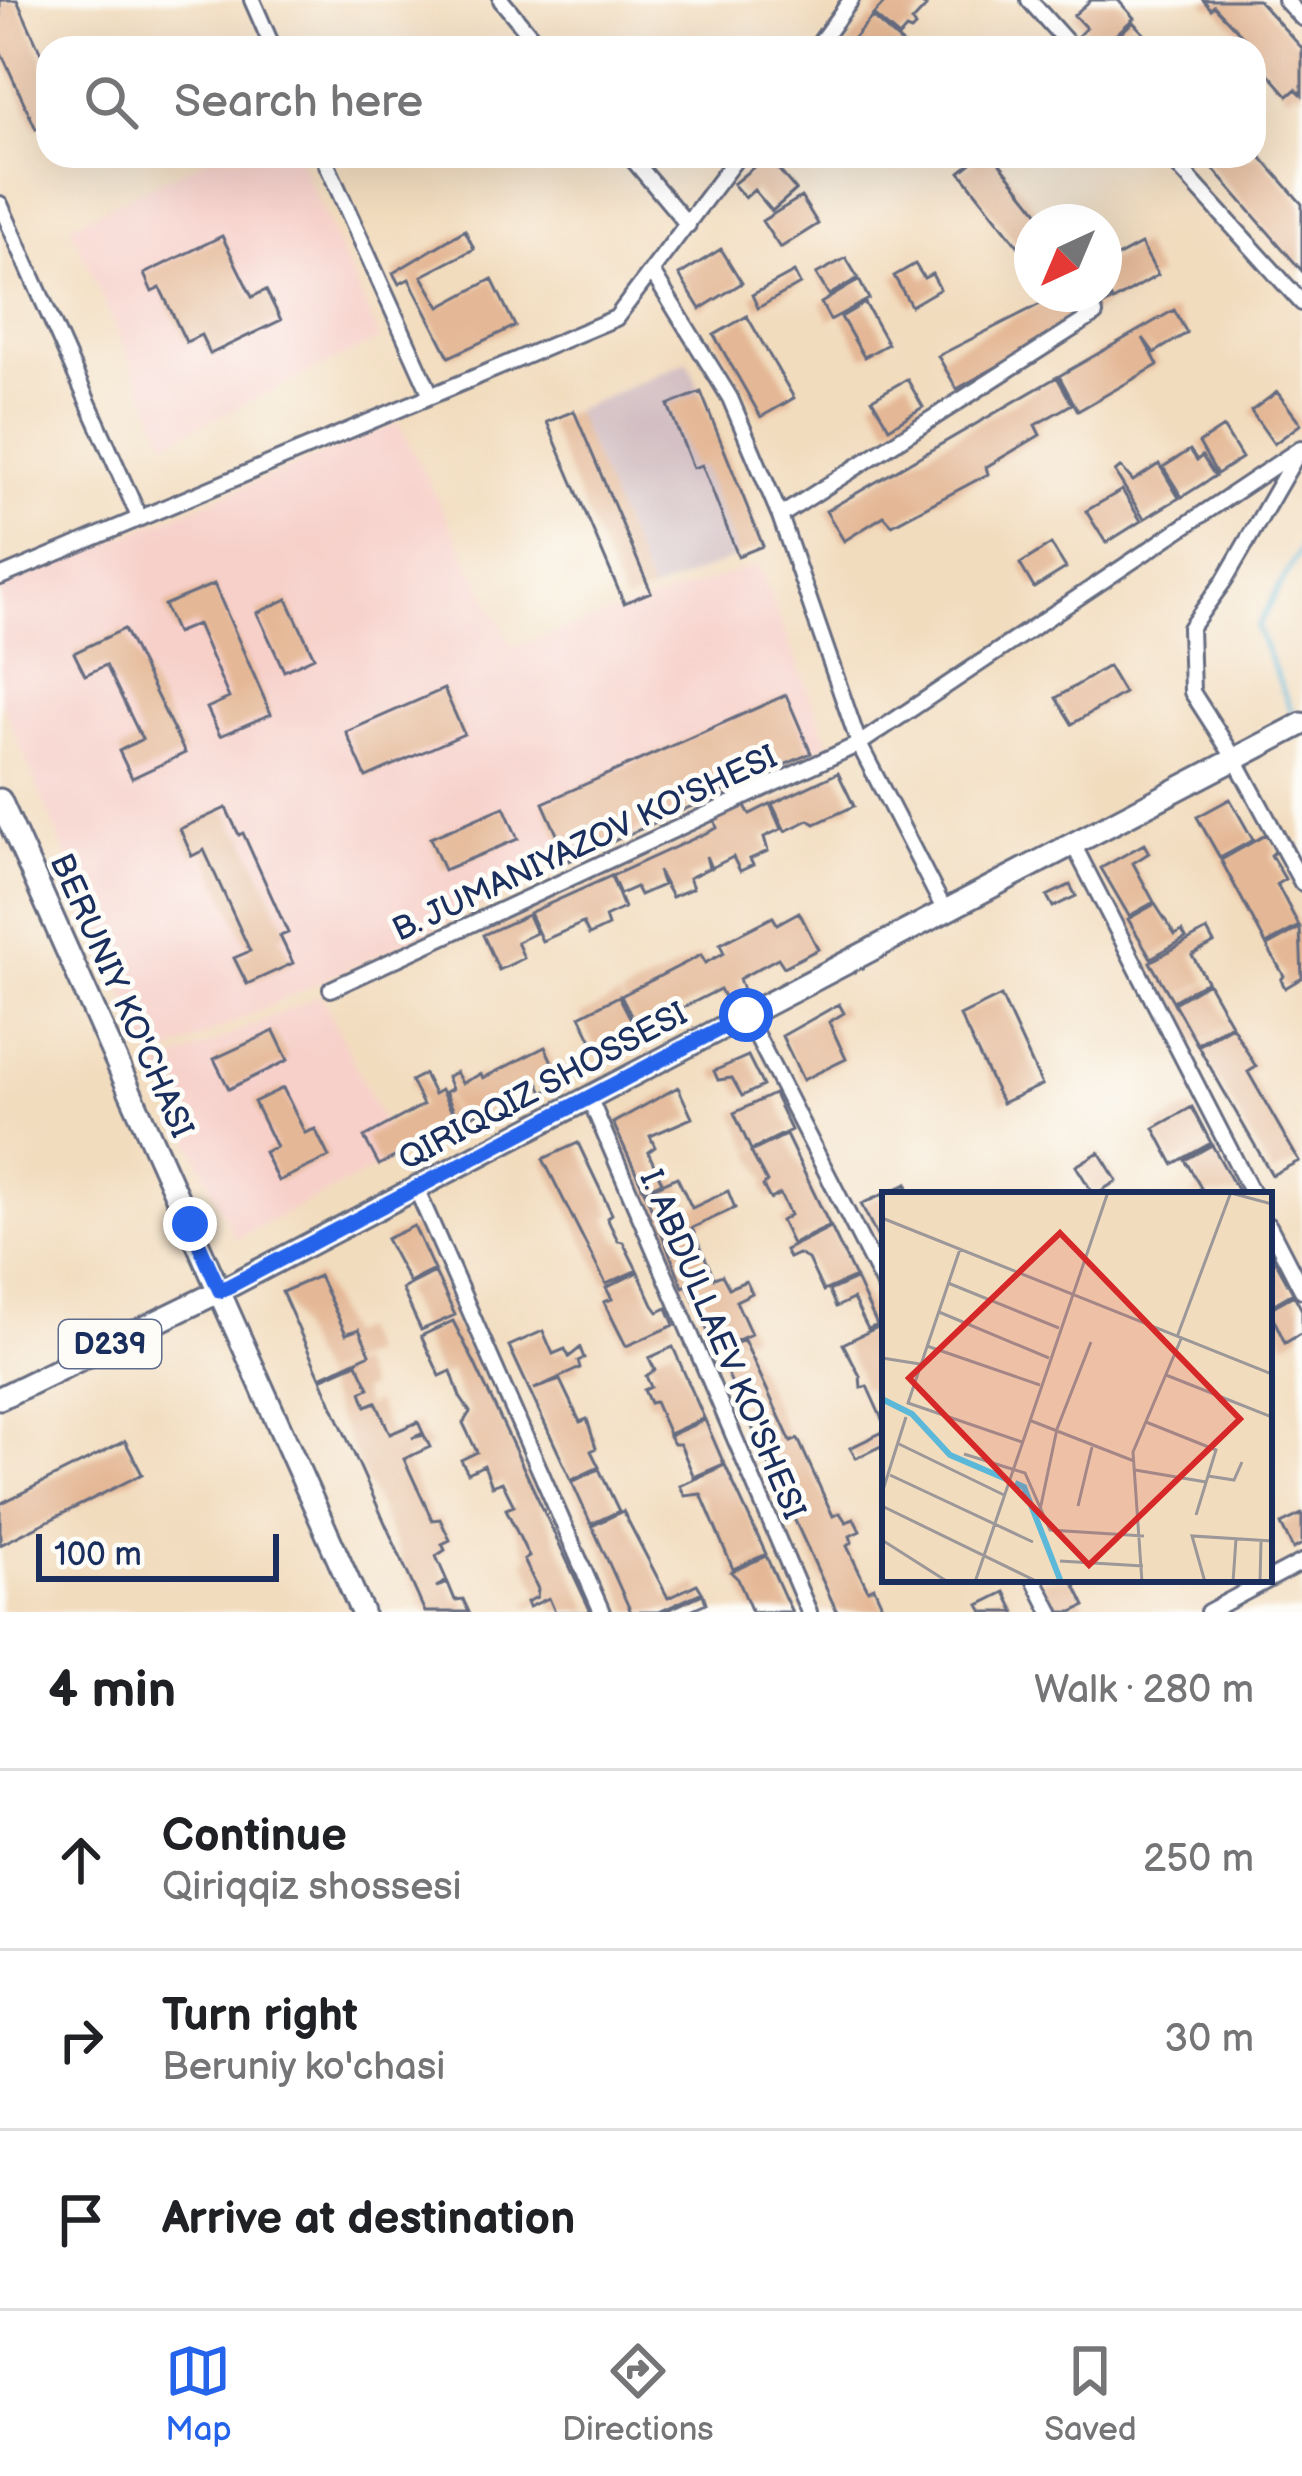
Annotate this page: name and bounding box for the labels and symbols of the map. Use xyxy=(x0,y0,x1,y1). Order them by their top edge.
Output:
north arrow xyxy=(1014,204,1122,312)
street label: B. JUMANIYAZOV KO'SHESI xyxy=(386,737,783,951)
street label: BERUNIY KO'CHASI xyxy=(41,848,202,1144)
route start xyxy=(719,988,773,1042)
street label: QIRIQQIZ SHOSSESI xyxy=(392,994,694,1180)
street label: I. ABDULLAEV KO'SHESI xyxy=(630,1164,814,1525)
inset map xyxy=(882,1192,1272,1582)
route end xyxy=(163,1197,217,1251)
road number: D239 xyxy=(59,1320,161,1368)
scale bar xyxy=(36,1528,279,1581)

